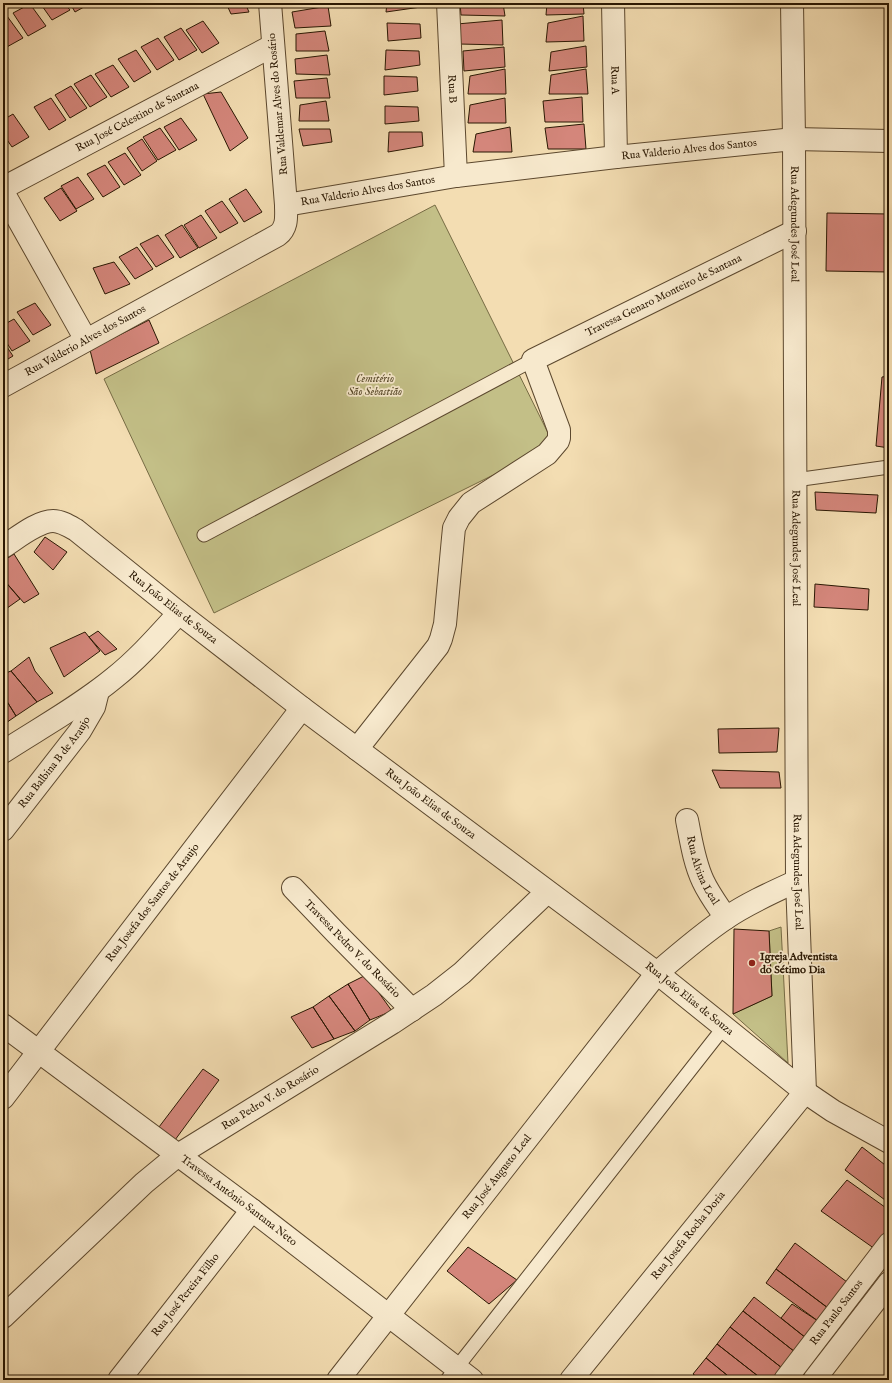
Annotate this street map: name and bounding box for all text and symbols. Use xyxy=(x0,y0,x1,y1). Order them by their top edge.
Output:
street label: Rua Valdemar Alves do Rosário xyxy=(265,32,291,176)
street label: Rua A xyxy=(607,66,622,95)
street label: Rua B xyxy=(444,74,460,103)
street label: Rua José Celestino de Santana xyxy=(73,79,202,155)
street label: Rua Valderio Alves dos Santos xyxy=(621,136,758,163)
street label: Rua Adegundes José Leal xyxy=(787,166,802,282)
street label: Rua Valderio Alves dos Santos xyxy=(300,173,436,209)
street label: Travessa Genaro Monteiro de Santana xyxy=(583,251,744,340)
street label: Rua Valderio Alves dos Santos xyxy=(22,302,149,380)
park label: Cemitério São Sebastião xyxy=(348,372,402,399)
street label: Rua Adegundes José Leal xyxy=(788,490,803,606)
street label: Rua João Elias de Souza xyxy=(126,568,220,647)
street label: Rua Balbina B de Araujo xyxy=(15,714,94,811)
street label: Rua João Elias de Souza xyxy=(382,766,479,842)
street label: Rua Adegundes José Leal xyxy=(790,814,806,931)
street label: Rua Alvina Leal xyxy=(683,835,722,908)
street label: Rua Josefa dos Santos de Araujo xyxy=(103,841,203,965)
street label: Travessa Pedro V. do Rosário xyxy=(301,897,403,1001)
place label: Igreja Adventista do Sétimo Dia xyxy=(760,950,838,977)
marker: Igreja Adventista do Sétimo Dia xyxy=(747,958,757,968)
street label: Rua João Elias de Souza xyxy=(642,959,736,1039)
street label: Rua Pedro V. do Rosário xyxy=(219,1063,322,1133)
street label: Rua José Augusto Leal xyxy=(459,1132,535,1222)
street label: Travessa Antônio Santana Neto xyxy=(178,1152,300,1249)
street label: Rua Josefa Rocha Doria xyxy=(648,1188,729,1283)
street label: Rua José Pereira Filho xyxy=(149,1250,223,1339)
street label: Rua Paulo Santos xyxy=(807,1277,866,1348)

